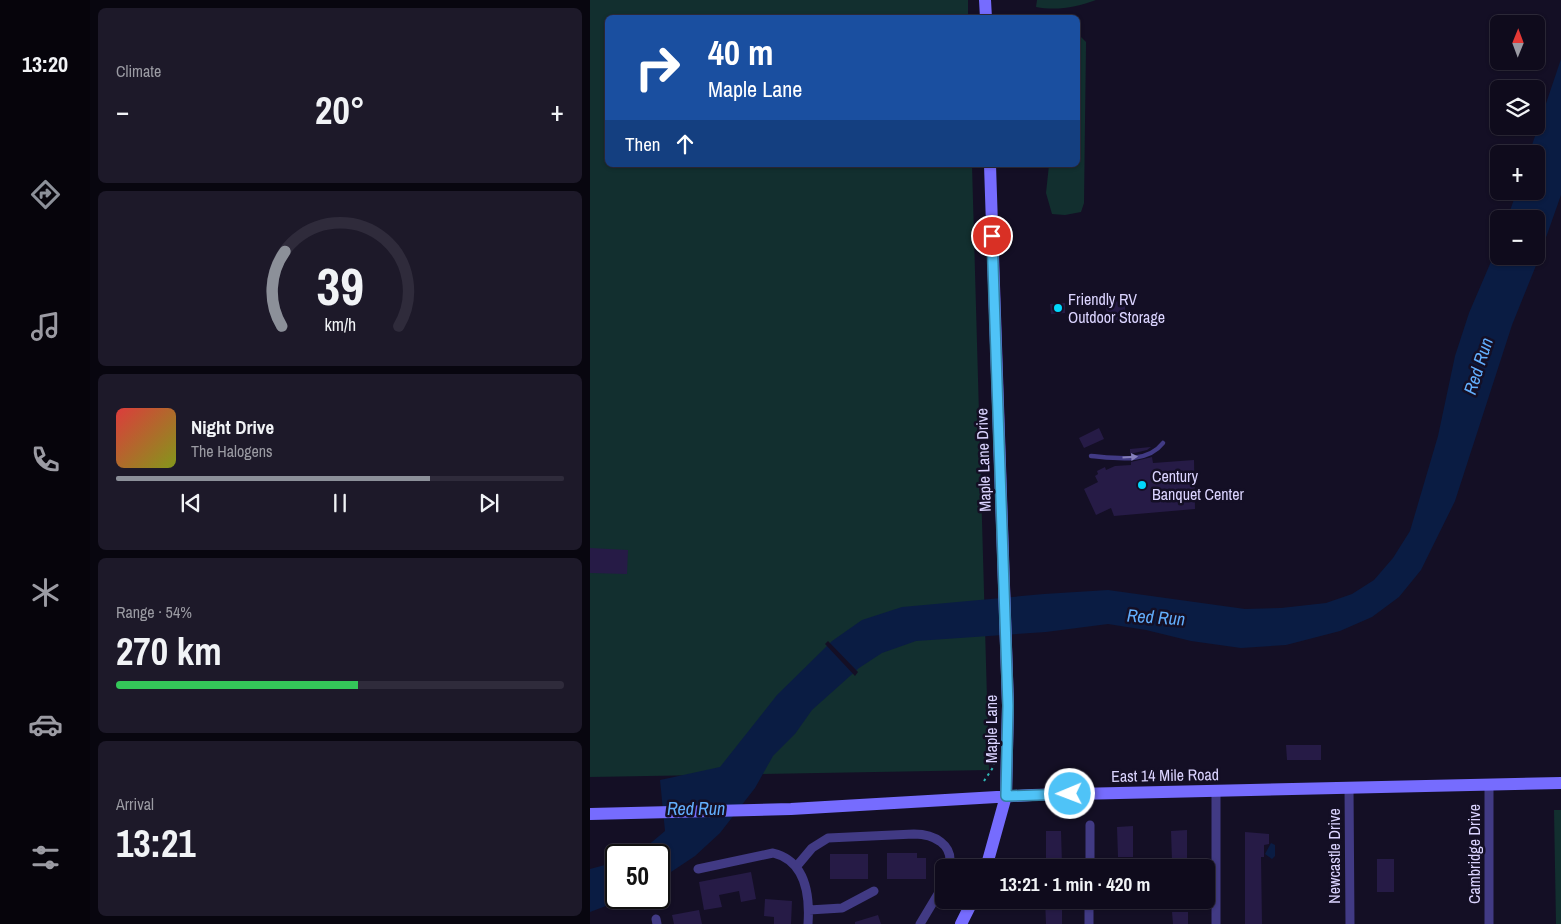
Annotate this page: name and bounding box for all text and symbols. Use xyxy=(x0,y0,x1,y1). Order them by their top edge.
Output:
north arrow xyxy=(1490,15,1545,70)
map controls xyxy=(1490,15,1545,265)
text: 40 m xyxy=(708,29,773,76)
icon: right xyxy=(625,35,690,100)
text: 13:20 xyxy=(22,49,68,79)
text: Climate xyxy=(116,60,161,82)
text: Maple Lane xyxy=(708,74,802,104)
button: layers xyxy=(1490,80,1545,135)
text: 20° xyxy=(315,85,365,136)
text: − xyxy=(116,92,129,130)
text: + xyxy=(551,92,564,130)
icon: ahead xyxy=(671,130,699,158)
text: Then xyxy=(625,131,661,157)
button: + xyxy=(1490,145,1545,200)
icon: directions xyxy=(28,177,63,212)
button: − xyxy=(1490,210,1545,265)
pin xyxy=(971,215,1013,257)
icon: arrive xyxy=(978,222,1006,250)
text: 39 xyxy=(316,251,364,321)
place label: Friendly RV Outdoor Storage xyxy=(1068,288,1165,328)
marker: Friendly RV Outdoor Storage xyxy=(1052,302,1064,314)
icon: music xyxy=(28,309,63,344)
text: km/h xyxy=(324,313,356,337)
water label: Red Run xyxy=(1457,334,1499,398)
street label: Maple Lane Drive xyxy=(970,408,996,512)
text: Night Drive xyxy=(191,414,274,440)
text: The Halogens xyxy=(191,440,273,462)
icon: phone xyxy=(28,442,63,477)
one-way arrow xyxy=(1122,453,1138,461)
place label: Century Banquet Center xyxy=(1152,465,1245,505)
marker: Century Banquet Center xyxy=(1136,479,1148,491)
icon: previous xyxy=(177,489,205,517)
icon: pause xyxy=(326,489,354,517)
icon: next xyxy=(475,489,503,517)
icon: climate xyxy=(28,575,63,610)
text: Range · 54% xyxy=(116,601,192,623)
water label: Red Run xyxy=(1126,602,1186,632)
text: 270 km xyxy=(116,626,222,677)
street label: Maple Lane xyxy=(980,695,1002,763)
icon: car xyxy=(28,707,63,742)
street label: East 14 Mile Road xyxy=(1111,763,1219,787)
position arrow xyxy=(1043,767,1095,819)
text: Arrival xyxy=(116,793,154,815)
water label: Red Run xyxy=(667,796,725,821)
street label: Cambridge Drive xyxy=(1463,804,1485,904)
street label: Newcastle Drive xyxy=(1323,808,1345,904)
text: 13:21 xyxy=(116,818,196,869)
icon: filters xyxy=(28,840,63,875)
speed limit sign: 50 xyxy=(605,844,670,909)
text: 13:21 · 1 min · 420 m xyxy=(1000,871,1150,897)

